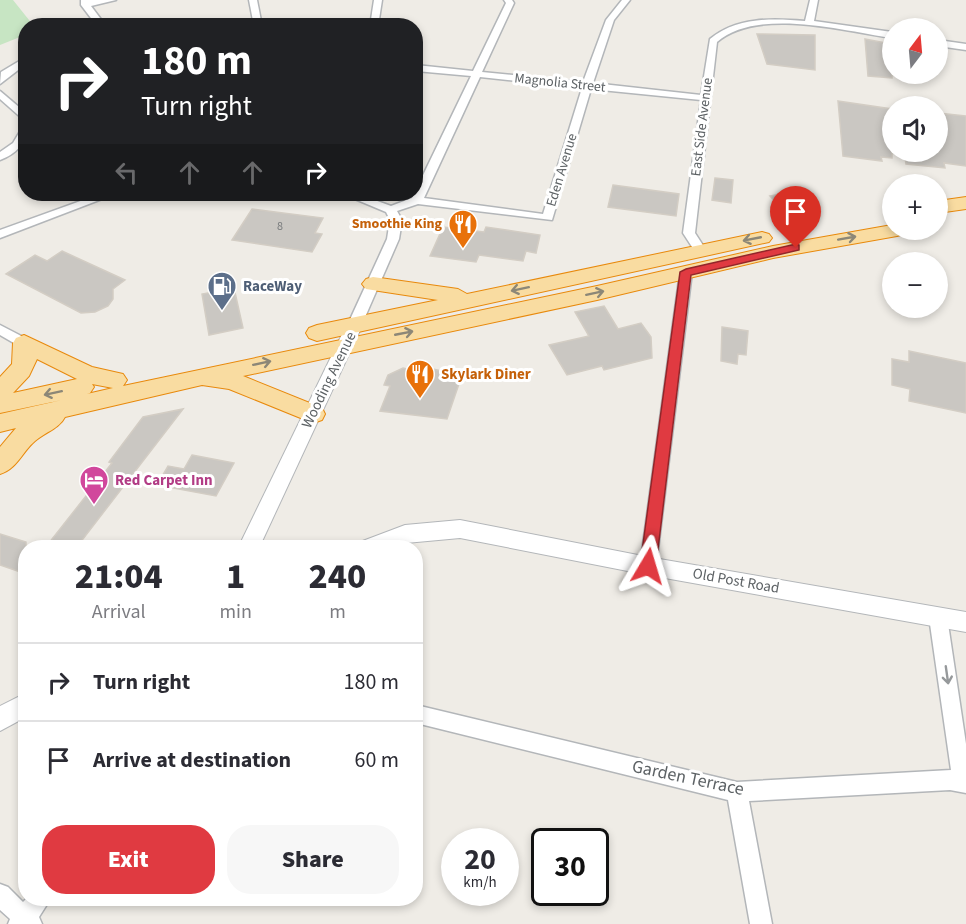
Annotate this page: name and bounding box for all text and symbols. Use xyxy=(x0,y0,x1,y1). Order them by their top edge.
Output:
north arrow xyxy=(882,18,948,84)
map controls xyxy=(882,18,948,318)
text: 180 m xyxy=(141,31,252,91)
icon: right xyxy=(42,42,120,120)
street label: Magnolia Street xyxy=(513,68,607,98)
street label: East Side Avenue xyxy=(686,77,718,177)
text: Turn right xyxy=(141,87,252,126)
button: sound xyxy=(882,96,948,162)
street label: Eden Avenue xyxy=(541,131,583,209)
icon: left xyxy=(110,156,143,189)
icon: ahead xyxy=(173,156,206,189)
icon: ahead xyxy=(236,156,269,189)
icon: right xyxy=(299,156,332,189)
button: + xyxy=(882,174,948,240)
pin xyxy=(770,186,821,248)
icon: arrive xyxy=(779,195,812,228)
restaurant icon: Smoothie King xyxy=(447,208,479,250)
place label: Smoothie King xyxy=(352,214,443,234)
house number: 8 xyxy=(277,218,283,235)
one-way arrow xyxy=(836,232,856,243)
one-way arrow xyxy=(743,234,762,246)
button: − xyxy=(882,252,948,318)
fuel station icon: RaceWay xyxy=(206,270,238,312)
place label: RaceWay xyxy=(243,276,302,297)
one-way arrow xyxy=(511,284,531,295)
one-way arrow xyxy=(585,287,604,299)
one-way arrow xyxy=(394,327,413,338)
street label: Wooding Avenue xyxy=(297,328,361,432)
one-way arrow xyxy=(251,357,271,368)
restaurant icon: Skylark Diner xyxy=(404,358,436,400)
place label: Skylark Diner xyxy=(441,364,531,385)
one-way arrow xyxy=(43,388,63,399)
hotel icon: Red Carpet Inn xyxy=(78,464,110,506)
place label: Red Carpet Inn xyxy=(115,470,213,491)
position arrow xyxy=(616,534,680,598)
text: 21:04 xyxy=(75,551,163,602)
text: 1 xyxy=(226,551,245,602)
text: 240 xyxy=(309,551,366,602)
street label: Old Post Road xyxy=(691,563,781,599)
text: Arrival xyxy=(92,598,146,626)
text: min xyxy=(219,598,252,626)
text: m xyxy=(329,598,346,626)
one-way arrow xyxy=(941,665,952,684)
icon: right xyxy=(42,666,75,699)
text: Turn right xyxy=(93,666,190,698)
text: 180 m xyxy=(344,666,399,698)
icon: arrive xyxy=(42,744,75,777)
text: Arrive at destination xyxy=(93,744,291,776)
text: 60 m xyxy=(354,744,399,776)
street label: Garden Terrace xyxy=(630,754,746,802)
button: Exit xyxy=(42,825,215,894)
button: Share xyxy=(227,825,399,894)
speed limit sign: 30 xyxy=(531,828,609,906)
text: 20 xyxy=(464,838,496,881)
text: km/h xyxy=(463,872,497,893)

